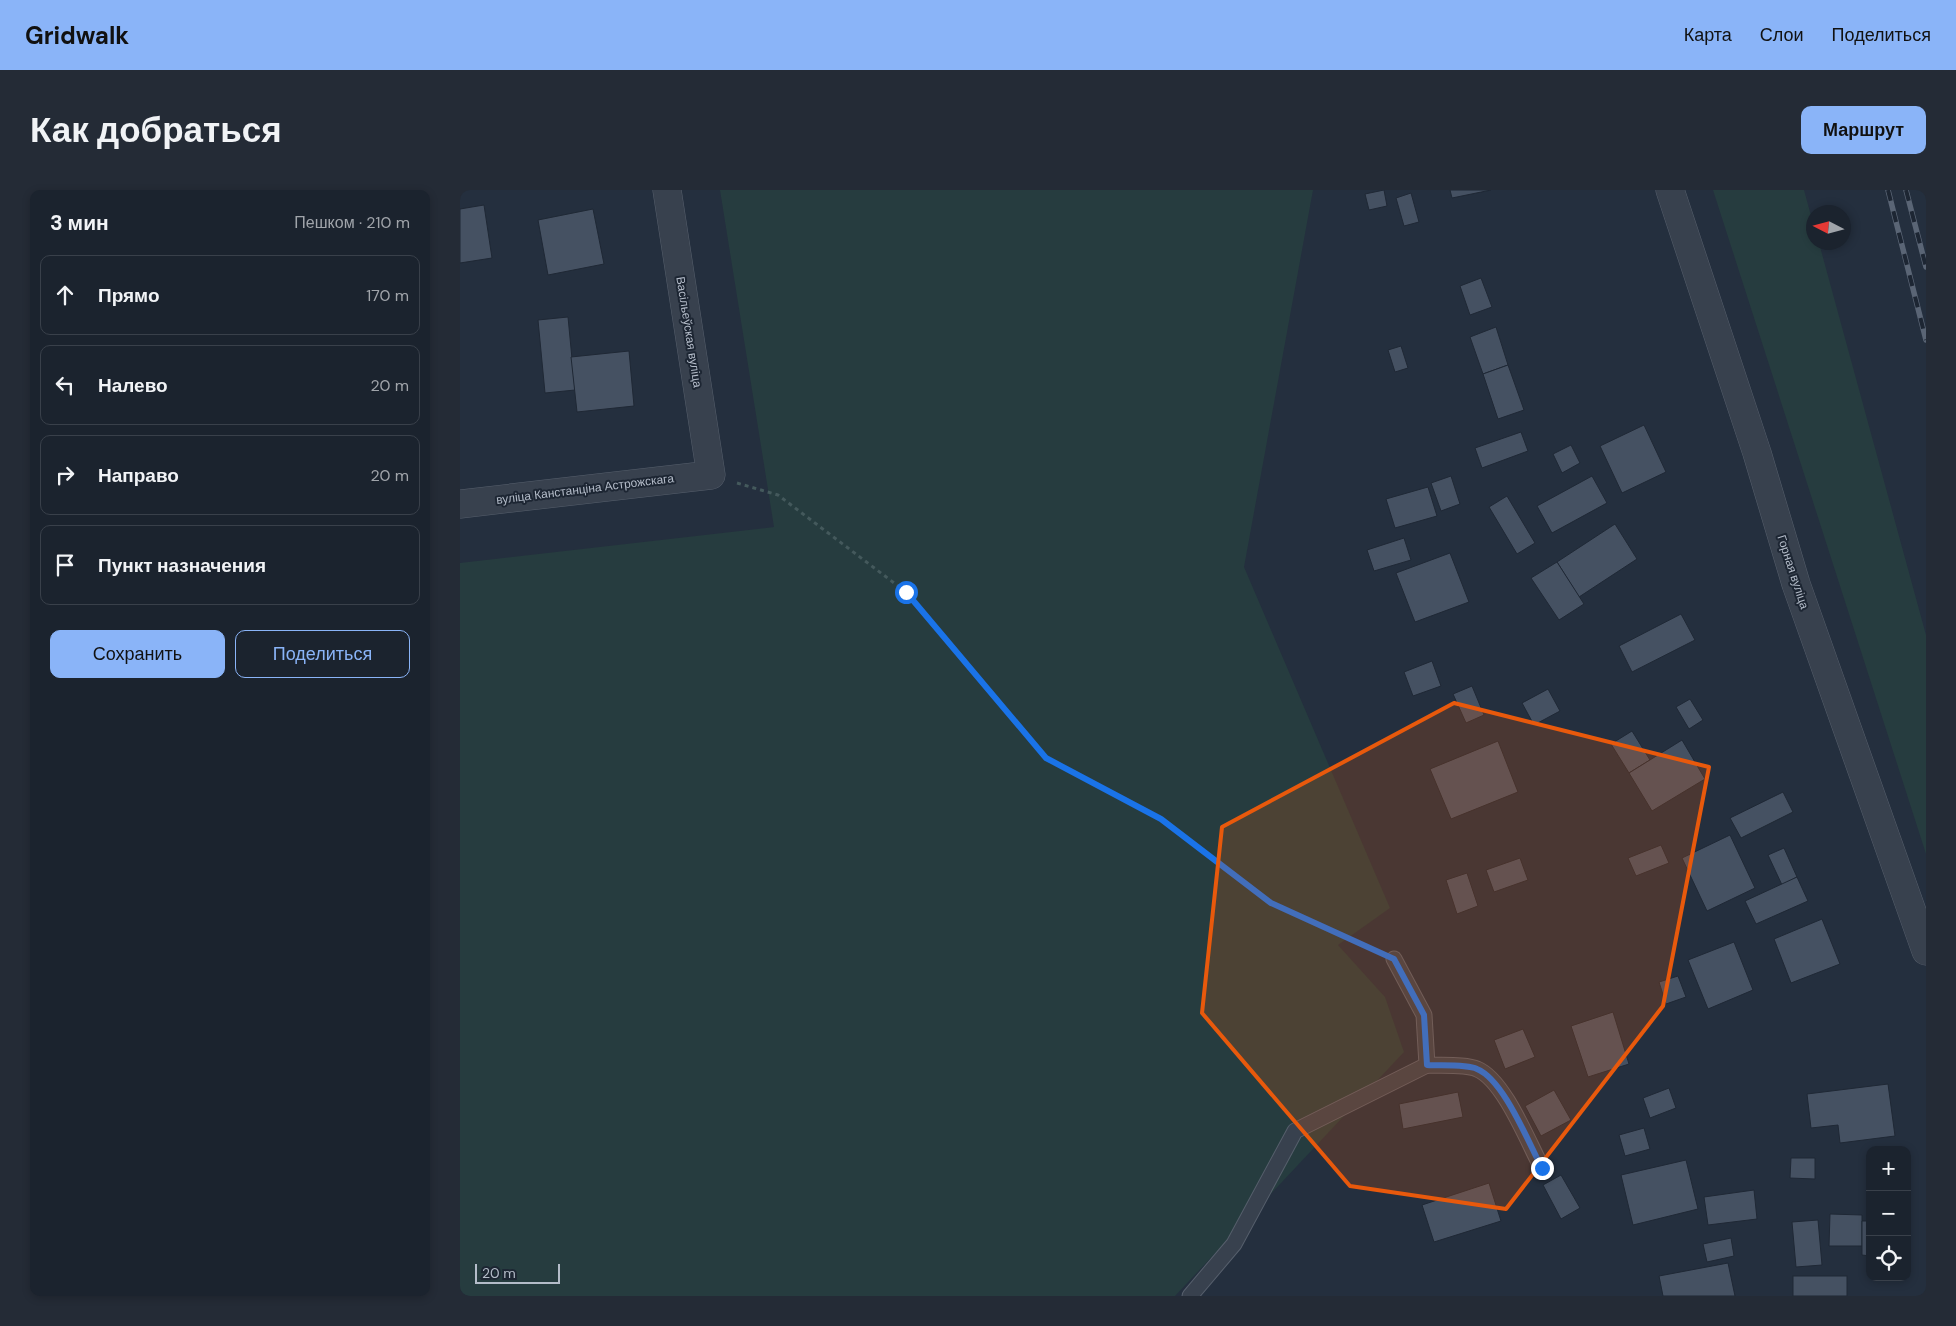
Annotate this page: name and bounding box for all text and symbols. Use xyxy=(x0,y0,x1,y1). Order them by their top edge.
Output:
text: Gridwalk xyxy=(25,20,129,51)
text: Карта xyxy=(1684,23,1732,47)
text: Слои xyxy=(1760,23,1804,47)
text: Поделиться xyxy=(1832,23,1931,47)
button: Маршрут xyxy=(1801,106,1926,154)
text: Как добраться xyxy=(30,107,282,153)
north arrow xyxy=(1806,205,1851,250)
text: 3 мин xyxy=(50,209,109,237)
text: Пешком · 210 m xyxy=(294,212,410,233)
street label: Васільеўская вуліца xyxy=(672,275,706,389)
icon: ahead xyxy=(51,281,79,309)
text: Прямо xyxy=(98,283,160,308)
text: 170 m xyxy=(366,285,409,306)
icon: left xyxy=(51,371,79,399)
text: Налево xyxy=(98,373,168,398)
text: 20 m xyxy=(370,375,409,396)
icon: right xyxy=(51,461,79,489)
text: Направо xyxy=(98,463,179,488)
text: 20 m xyxy=(370,465,409,486)
street label: вуліца Канстанціна Астрожскага xyxy=(495,470,675,508)
street label: Горная вуліца xyxy=(1773,533,1813,611)
icon: arrive xyxy=(51,551,79,579)
text: Пункт назначения xyxy=(98,553,266,578)
route start xyxy=(895,581,918,604)
button: Сохранить xyxy=(50,630,225,678)
button: Поделиться xyxy=(235,630,410,678)
map controls xyxy=(1866,1146,1911,1281)
button: + xyxy=(1866,1146,1911,1191)
route end xyxy=(1531,1157,1554,1180)
button: − xyxy=(1866,1191,1911,1236)
button: locate xyxy=(1866,1236,1911,1281)
scale bar xyxy=(475,1261,560,1284)
text: 20 m xyxy=(482,1264,516,1282)

